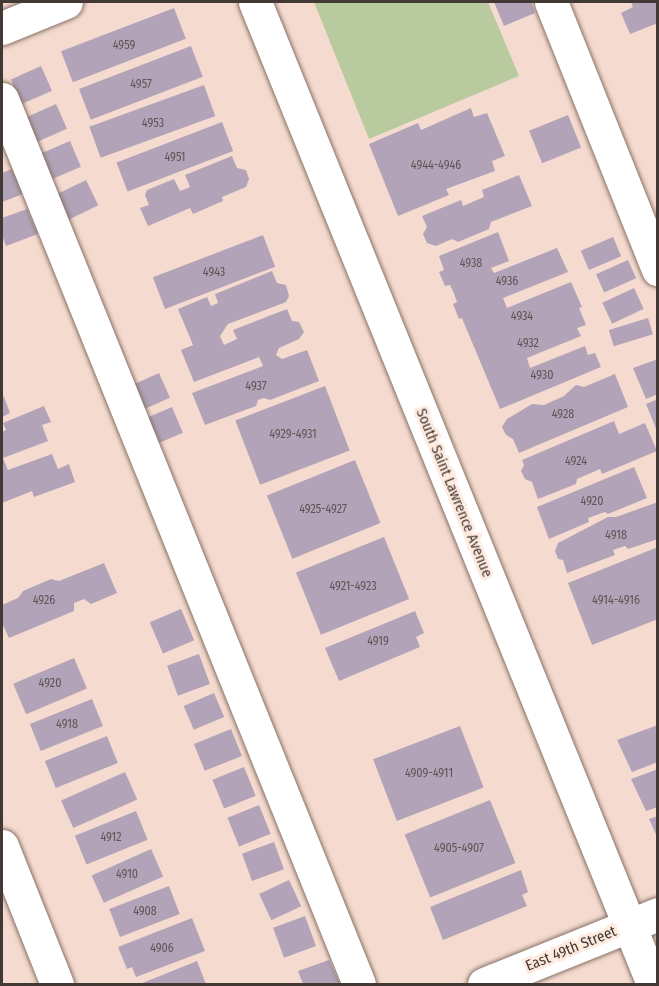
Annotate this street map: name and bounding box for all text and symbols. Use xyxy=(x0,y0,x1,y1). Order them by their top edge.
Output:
house number: 4959 xyxy=(113,39,135,53)
house number: 4957 xyxy=(130,78,152,92)
house number: 4953 xyxy=(142,117,164,131)
house number: 4951 xyxy=(164,151,186,165)
house number: 4944-4946 xyxy=(411,159,461,173)
house number: 4938 xyxy=(460,257,482,271)
house number: 4943 xyxy=(203,266,225,280)
house number: 4936 xyxy=(496,275,518,289)
house number: 4934 xyxy=(511,310,533,324)
house number: 4932 xyxy=(517,337,539,351)
house number: 4930 xyxy=(531,369,553,383)
house number: 4937 xyxy=(245,380,267,394)
street label: South Saint Lawrence Avenue xyxy=(412,406,496,580)
house number: 4928 xyxy=(552,408,574,422)
house number: 4929-4931 xyxy=(269,428,317,442)
house number: 4924 xyxy=(565,455,587,469)
house number: 4920 xyxy=(581,495,603,509)
house number: 4925-4927 xyxy=(299,503,347,517)
house number: 4918 xyxy=(605,529,627,543)
house number: 4921-4923 xyxy=(329,580,377,594)
house number: 4926 xyxy=(33,594,55,608)
house number: 4914-4916 xyxy=(592,594,640,608)
house number: 4919 xyxy=(367,635,389,649)
house number: 4920 xyxy=(39,677,61,691)
house number: 4918 xyxy=(56,718,78,732)
house number: 4909-4911 xyxy=(405,767,453,781)
house number: 4912 xyxy=(100,831,122,845)
house number: 4905-4907 xyxy=(434,842,484,856)
house number: 4910 xyxy=(116,868,138,882)
house number: 4908 xyxy=(133,905,157,919)
street label: East 49th Street xyxy=(523,923,619,975)
house number: 4906 xyxy=(150,942,174,956)

